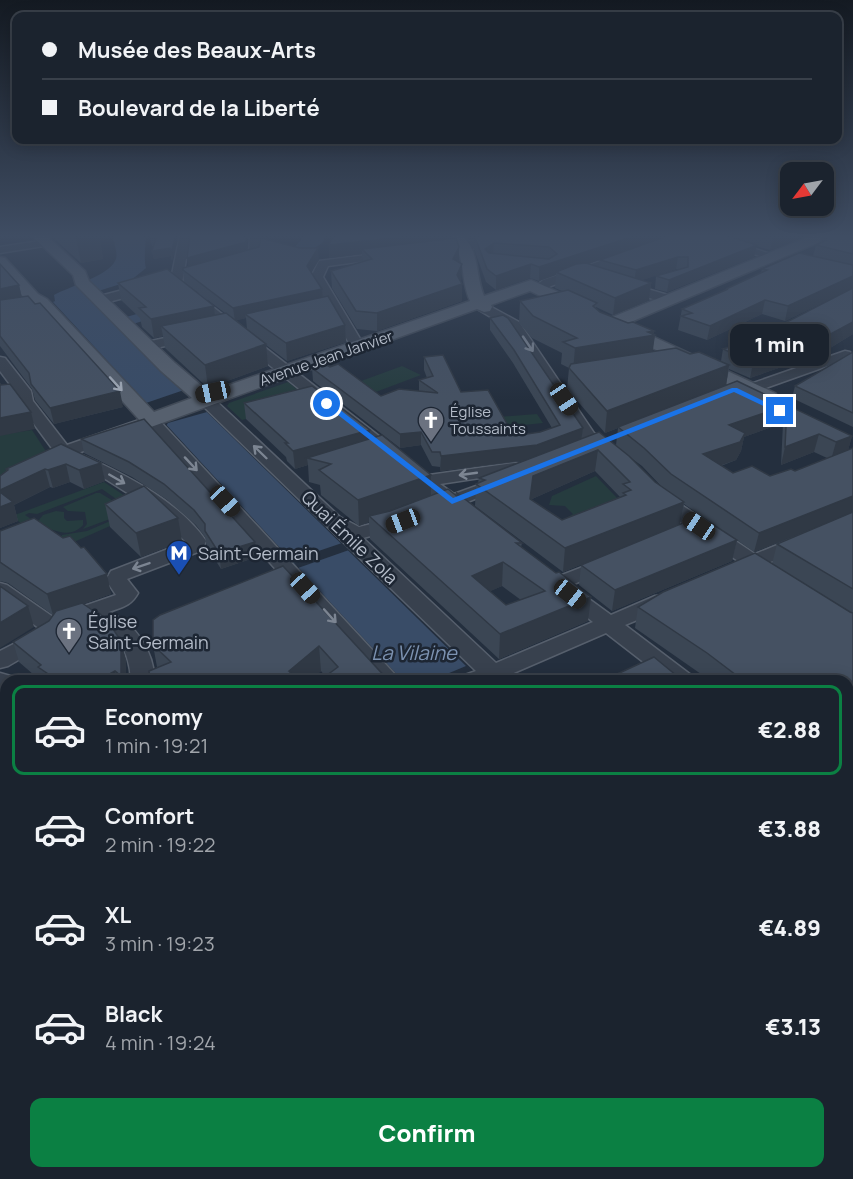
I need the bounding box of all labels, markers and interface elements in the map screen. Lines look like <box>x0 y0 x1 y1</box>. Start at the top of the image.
text: Musée des Beaux-Arts <box>78 35 316 65</box>
text: Boulevard de la Liberté <box>78 93 320 123</box>
north arrow <box>780 162 834 216</box>
map controls <box>780 162 834 216</box>
callout: 1 min <box>730 324 830 366</box>
street label: Avenue Jean Janvier <box>257 325 396 391</box>
text: 1 min <box>754 331 805 358</box>
one-way arrow <box>522 336 534 352</box>
one-way arrow <box>109 376 123 391</box>
car <box>194 379 232 405</box>
car <box>546 379 582 419</box>
route start <box>313 390 340 417</box>
route end <box>766 397 793 424</box>
place label: Église Toussaints <box>450 401 526 439</box>
church icon: Église Toussaints <box>416 405 446 443</box>
one-way arrow <box>253 445 268 459</box>
one-way arrow <box>183 456 197 471</box>
one-way arrow <box>459 469 479 480</box>
one-way arrow <box>108 473 125 485</box>
car <box>206 482 244 520</box>
street label: Quai Émile Zola <box>297 485 403 589</box>
car <box>383 506 423 536</box>
car <box>679 508 719 544</box>
metro station icon: Saint-Germain <box>164 538 194 576</box>
place label: Saint-Germain <box>198 541 319 565</box>
one-way arrow <box>132 562 151 573</box>
car <box>286 569 324 607</box>
car <box>550 576 590 612</box>
one-way arrow <box>323 608 337 623</box>
place label: Église Saint-Germain <box>88 609 209 654</box>
church icon: Église Saint-Germain <box>54 616 84 654</box>
water label: La Vilaine <box>371 639 458 666</box>
text: Economy <box>105 702 203 732</box>
icon: car <box>33 703 87 757</box>
text: €2.88 <box>758 715 821 745</box>
text: 1 min · 19:21 <box>105 732 208 759</box>
text: Comfort <box>105 801 194 831</box>
icon: car <box>33 802 87 856</box>
text: €3.88 <box>758 814 821 844</box>
text: 2 min · 19:22 <box>105 831 215 858</box>
text: XL <box>105 900 131 930</box>
icon: car <box>33 901 87 955</box>
text: €4.89 <box>759 913 821 943</box>
text: 3 min · 19:23 <box>105 930 215 957</box>
text: Black <box>105 999 162 1029</box>
icon: car <box>33 1000 87 1054</box>
text: €3.13 <box>765 1012 821 1042</box>
text: 4 min · 19:24 <box>105 1029 216 1056</box>
button: Confirm <box>30 1098 824 1167</box>

